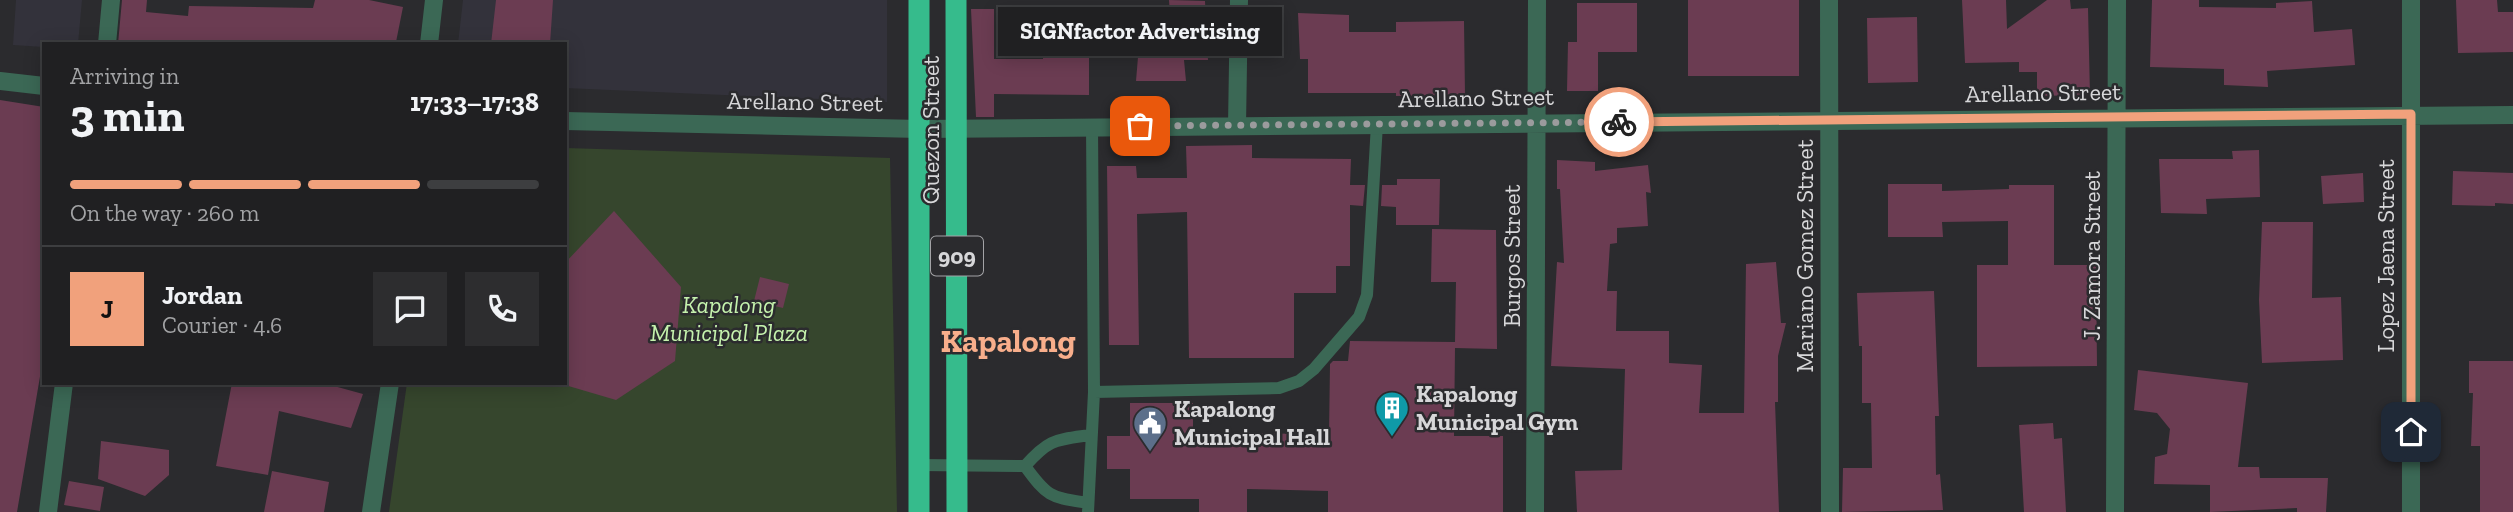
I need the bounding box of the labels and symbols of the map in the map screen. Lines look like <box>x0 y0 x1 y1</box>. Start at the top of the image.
callout: SIGNfactor Advertising <box>998 7 1282 56</box>
street label: Quezon Street <box>916 56 945 204</box>
street label: Arellano Street <box>1965 77 2121 108</box>
street label: Arellano Street <box>1398 82 1554 113</box>
street label: Arellano Street <box>727 86 883 117</box>
courier <box>1584 87 1654 157</box>
pin <box>1110 96 1170 156</box>
street label: Mariano Gomez Street <box>1790 139 1819 373</box>
street label: Lopez Jaena Street <box>2371 159 2400 353</box>
street label: J. Zamora Street <box>2077 171 2106 341</box>
street label: Burgos Street <box>1497 185 1526 327</box>
road number: 909 <box>931 236 983 276</box>
park label: Kapalong Municipal Plaza <box>650 290 808 347</box>
district label: Kapalong <box>940 322 1076 360</box>
place label: Kapalong Municipal Gym <box>1416 379 1578 436</box>
building icon: Kapalong Municipal Gym <box>1373 389 1411 438</box>
place label: Kapalong Municipal Hall <box>1174 394 1330 451</box>
pin <box>2381 402 2441 462</box>
public building icon: Kapalong Municipal Hall <box>1131 404 1169 453</box>

